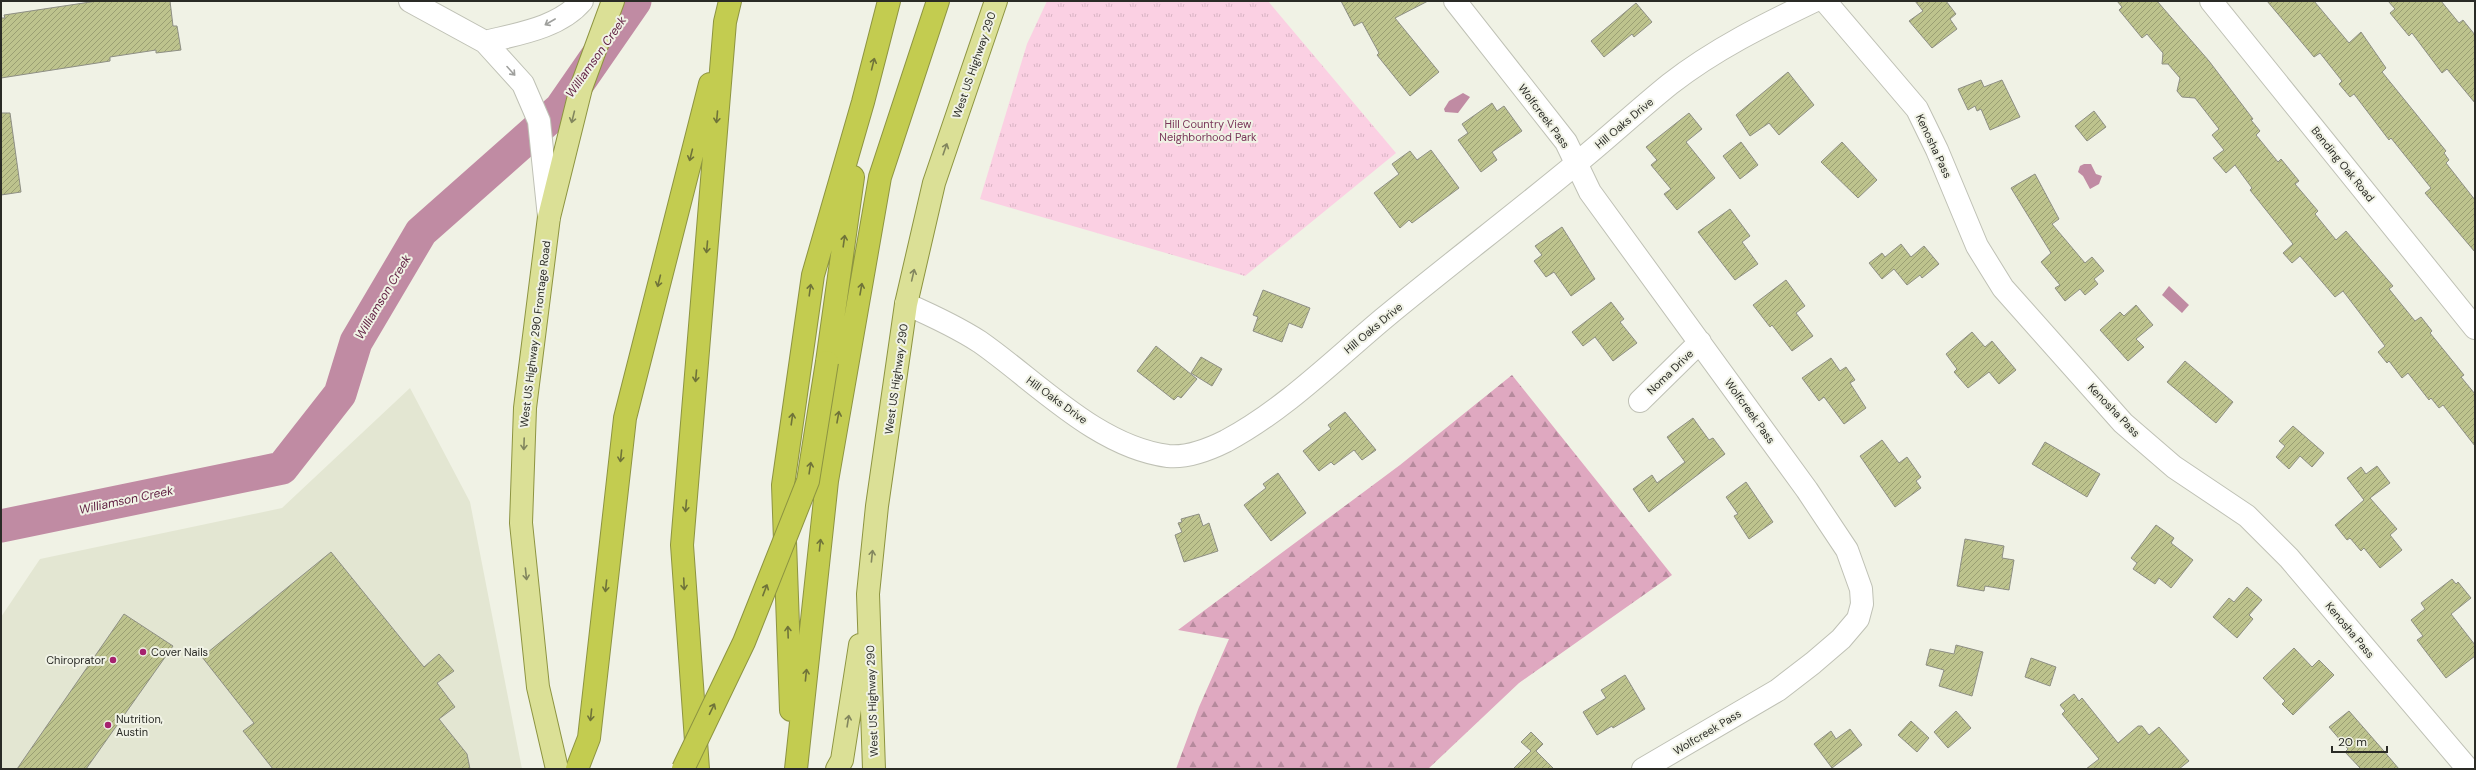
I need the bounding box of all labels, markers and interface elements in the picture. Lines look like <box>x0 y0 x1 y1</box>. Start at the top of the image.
street label: West US Highway 290 <box>949 10 999 120</box>
water label: Williamson Creek <box>562 12 631 101</box>
one-way arrow <box>544 19 556 27</box>
one-way arrow <box>870 58 877 71</box>
one-way arrow <box>507 66 516 76</box>
street label: Wolfcreek Pass <box>1515 81 1573 151</box>
street label: Hill Oaks Drive <box>1592 94 1656 152</box>
one-way arrow <box>569 110 577 123</box>
one-way arrow <box>714 110 721 123</box>
street label: Kenosha Pass <box>1913 112 1955 180</box>
park label: Hill Country View Neighborhood Park <box>1159 117 1257 144</box>
street label: Bending Oak Road <box>2308 124 2378 204</box>
one-way arrow <box>942 143 950 155</box>
one-way arrow <box>687 148 695 161</box>
one-way arrow <box>840 235 848 248</box>
street label: West US Highway 290 Frontage Road <box>517 240 553 428</box>
one-way arrow <box>703 240 710 253</box>
water label: Williamson Creek <box>351 251 415 342</box>
one-way arrow <box>910 268 917 281</box>
one-way arrow <box>655 274 663 287</box>
one-way arrow <box>857 283 865 296</box>
one-way arrow <box>806 284 814 297</box>
street label: Hill Oaks Drive <box>1341 299 1405 357</box>
street label: West US Highway 290 <box>881 323 911 435</box>
street label: Noma Drive <box>1644 347 1696 397</box>
one-way arrow <box>693 369 700 382</box>
street label: Hill Oaks Drive <box>1024 373 1090 427</box>
street label: Wolfcreek Pass <box>1722 376 1778 446</box>
street label: Kenosha Pass <box>2085 380 2143 440</box>
one-way arrow <box>834 411 842 424</box>
one-way arrow <box>788 413 796 426</box>
one-way arrow <box>520 437 527 450</box>
one-way arrow <box>617 450 624 463</box>
one-way arrow <box>806 462 814 475</box>
water label: Williamson Creek <box>77 482 175 518</box>
one-way arrow <box>682 499 689 512</box>
one-way arrow <box>816 539 823 552</box>
one-way arrow <box>868 550 876 563</box>
one-way arrow <box>523 567 530 580</box>
one-way arrow <box>681 577 688 590</box>
one-way arrow <box>602 579 610 592</box>
one-way arrow <box>761 584 769 596</box>
street label: Kenosha Pass <box>2322 599 2378 661</box>
one-way arrow <box>785 626 792 639</box>
place label: Cover Nails <box>151 645 208 659</box>
street label: West US Highway 290 <box>863 645 881 757</box>
marker: Cover Nails <box>138 647 148 657</box>
place label: Chiroprator <box>46 653 105 667</box>
marker: Chiroprator <box>108 655 118 665</box>
one-way arrow <box>802 668 810 681</box>
one-way arrow <box>709 703 716 715</box>
street label: Wolfcreek Pass <box>1670 706 1744 758</box>
one-way arrow <box>588 708 595 721</box>
place label: Nutrition, Austin <box>116 712 163 739</box>
one-way arrow <box>844 715 852 728</box>
marker: Nutrition, Austin <box>103 720 113 730</box>
scale bar <box>2332 728 2387 754</box>
text: 20 m <box>2338 734 2367 750</box>

